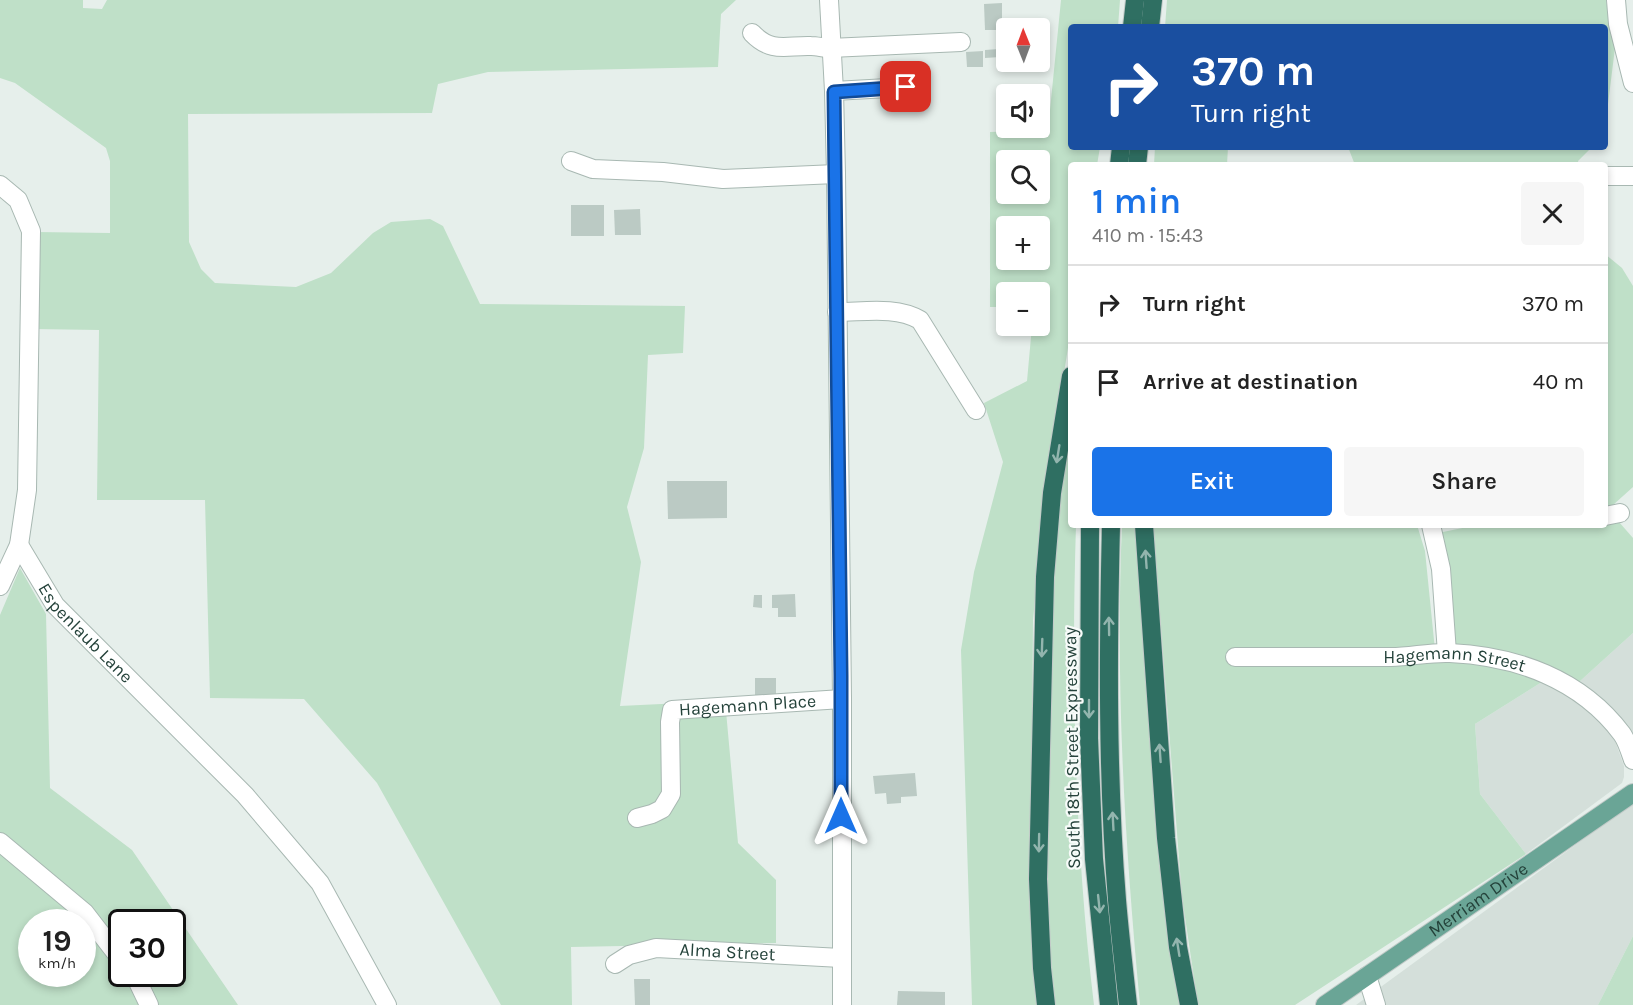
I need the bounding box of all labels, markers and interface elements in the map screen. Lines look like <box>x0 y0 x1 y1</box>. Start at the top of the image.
north arrow <box>996 18 1050 72</box>
map controls <box>996 18 1050 336</box>
text: 370 m <box>1191 46 1315 96</box>
icon: right <box>1092 48 1170 126</box>
pin <box>880 61 931 112</box>
icon: arrive <box>889 70 922 103</box>
button: sound <box>996 84 1050 138</box>
text: Turn right <box>1191 97 1311 129</box>
button: search <box>996 150 1050 204</box>
text: 1 min <box>1092 180 1181 222</box>
button: close <box>1521 182 1584 245</box>
button: + <box>996 216 1050 270</box>
text: 410 m · 15:43 <box>1092 224 1204 247</box>
button: − <box>996 282 1050 336</box>
icon: right <box>1092 288 1125 321</box>
text: Turn right <box>1143 291 1246 317</box>
text: 370 m <box>1522 291 1584 317</box>
icon: arrive <box>1092 366 1125 399</box>
text: Arrive at destination <box>1143 369 1358 395</box>
text: 40 m <box>1533 369 1584 395</box>
one-way arrow <box>1052 444 1063 464</box>
button: Exit <box>1092 447 1332 516</box>
button: Share <box>1344 447 1584 516</box>
one-way arrow <box>1140 549 1151 569</box>
street label: Espenlaub Lane <box>33 579 138 688</box>
one-way arrow <box>1103 617 1115 637</box>
street label: South 18th Street Expressway <box>1059 626 1085 869</box>
one-way arrow <box>1037 638 1048 658</box>
street label: Hagemann Street <box>1383 642 1529 677</box>
street label: Hagemann Place <box>678 690 817 721</box>
one-way arrow <box>1083 699 1095 719</box>
one-way arrow <box>1155 744 1166 764</box>
position arrow <box>809 784 873 848</box>
one-way arrow <box>1108 812 1119 832</box>
one-way arrow <box>1033 833 1045 853</box>
street label: Merriam Drive <box>1424 858 1532 941</box>
one-way arrow <box>1094 894 1105 914</box>
speed limit sign: 30 <box>108 909 186 987</box>
text: 19 <box>42 923 71 959</box>
street label: Alma Street <box>679 938 776 965</box>
one-way arrow <box>1173 938 1184 958</box>
text: km/h <box>38 954 76 972</box>

